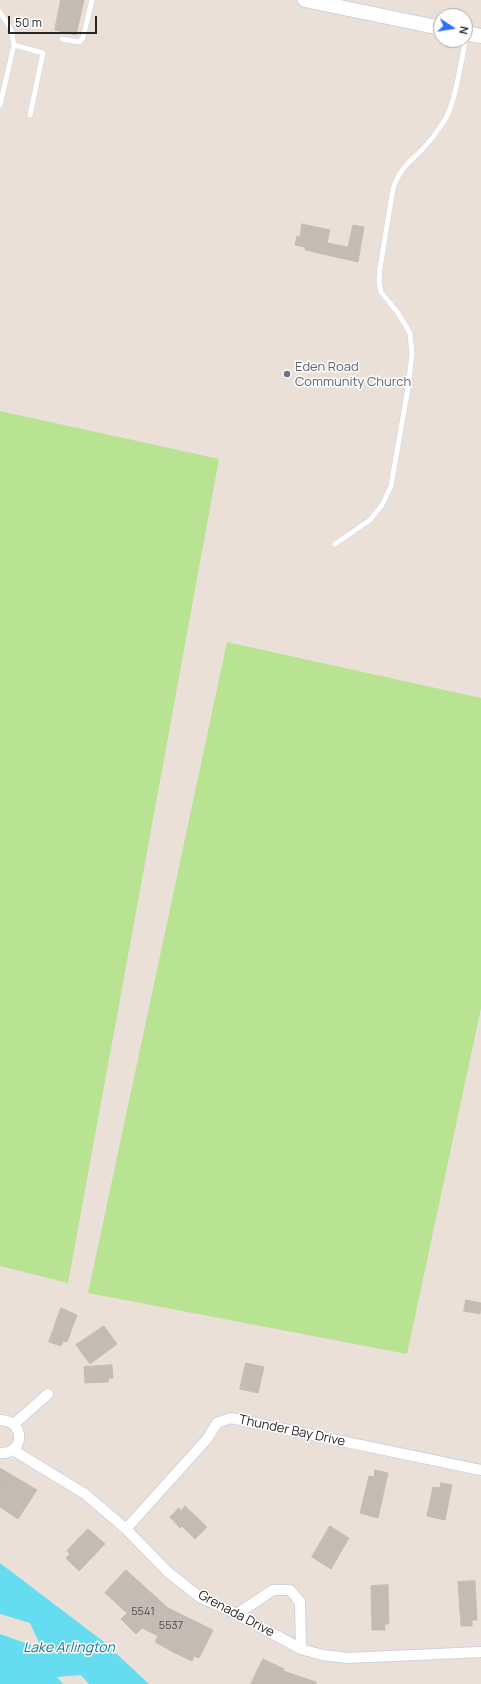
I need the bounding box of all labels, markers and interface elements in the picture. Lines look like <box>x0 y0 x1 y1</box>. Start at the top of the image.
scale bar <box>10 8 99 34</box>
north arrow <box>433 8 473 48</box>
text: 50 m <box>15 14 42 31</box>
text: N <box>456 25 472 36</box>
place label: Eden Road Community Church <box>295 359 411 390</box>
marker: Eden Road Community Church <box>282 369 292 379</box>
street label: Thunder Bay Drive <box>238 1412 346 1450</box>
street label: Grenada Drive <box>195 1587 277 1641</box>
house number: 5541 <box>131 1605 155 1619</box>
house number: 5537 <box>159 1619 183 1633</box>
water label: Lake Arlington <box>23 1640 115 1656</box>

